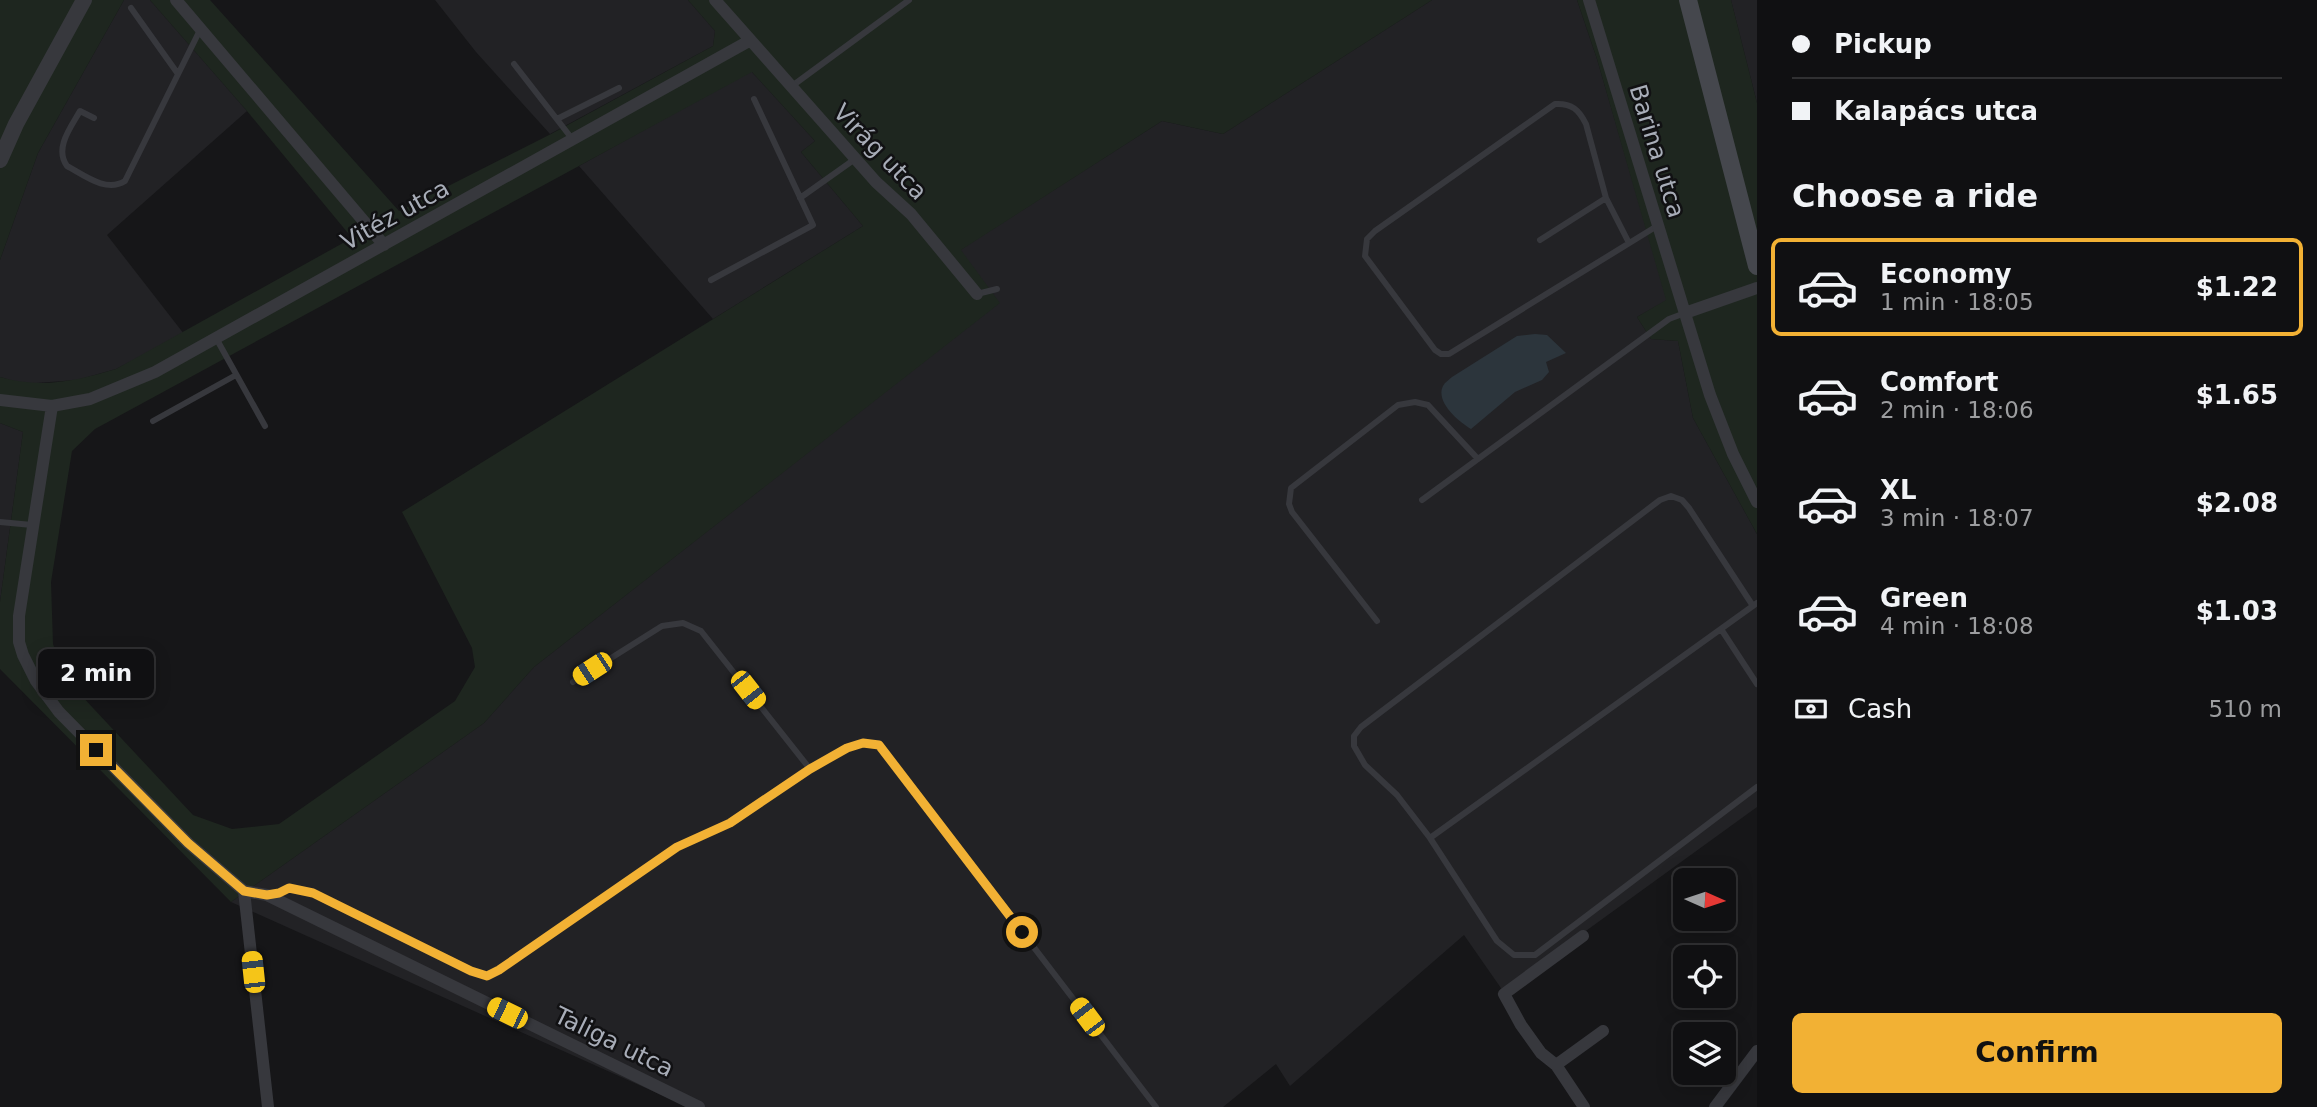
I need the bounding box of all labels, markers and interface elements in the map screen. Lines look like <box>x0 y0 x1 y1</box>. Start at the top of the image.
text: Pickup <box>1834 29 1932 59</box>
street label: Barina utca <box>1623 81 1691 221</box>
text: Kalapács utca <box>1834 96 2038 126</box>
street label: Virág utca <box>827 98 933 206</box>
street label: Vitéz utca <box>336 174 454 256</box>
text: Choose a ride <box>1792 177 2038 215</box>
icon: car <box>1796 256 1859 319</box>
text: Economy <box>1880 259 2011 289</box>
text: $1.22 <box>2196 272 2278 302</box>
text: 1 min · 18:05 <box>1880 289 2034 315</box>
icon: car <box>1796 364 1859 427</box>
text: Comfort <box>1880 367 1998 397</box>
text: $1.65 <box>2196 380 2278 410</box>
text: 2 min · 18:06 <box>1880 397 2034 423</box>
icon: car <box>1796 472 1859 535</box>
text: XL <box>1880 475 1917 505</box>
text: $2.08 <box>2196 488 2278 518</box>
text: 3 min · 18:07 <box>1880 505 2034 531</box>
icon: car <box>1796 580 1859 643</box>
text: Green <box>1880 583 1968 613</box>
text: $1.03 <box>2196 596 2278 626</box>
text: 4 min · 18:08 <box>1880 613 2034 639</box>
callout: 2 min <box>38 648 154 698</box>
car <box>569 649 616 689</box>
text: 2 min <box>60 660 132 686</box>
car <box>727 667 770 713</box>
icon: cash <box>1792 690 1830 728</box>
text: Cash <box>1848 694 1912 724</box>
text: 510 m <box>2208 696 2282 722</box>
route end <box>80 734 112 766</box>
north arrow <box>1673 868 1736 931</box>
map controls <box>1673 868 1736 1085</box>
route start <box>1006 916 1038 948</box>
button: locate <box>1673 945 1736 1008</box>
car <box>241 950 266 994</box>
car <box>484 994 531 1032</box>
car <box>1066 994 1109 1040</box>
street label: Taliga utca <box>549 1001 678 1083</box>
button: Confirm <box>1792 1013 2282 1093</box>
button: layers <box>1673 1022 1736 1085</box>

